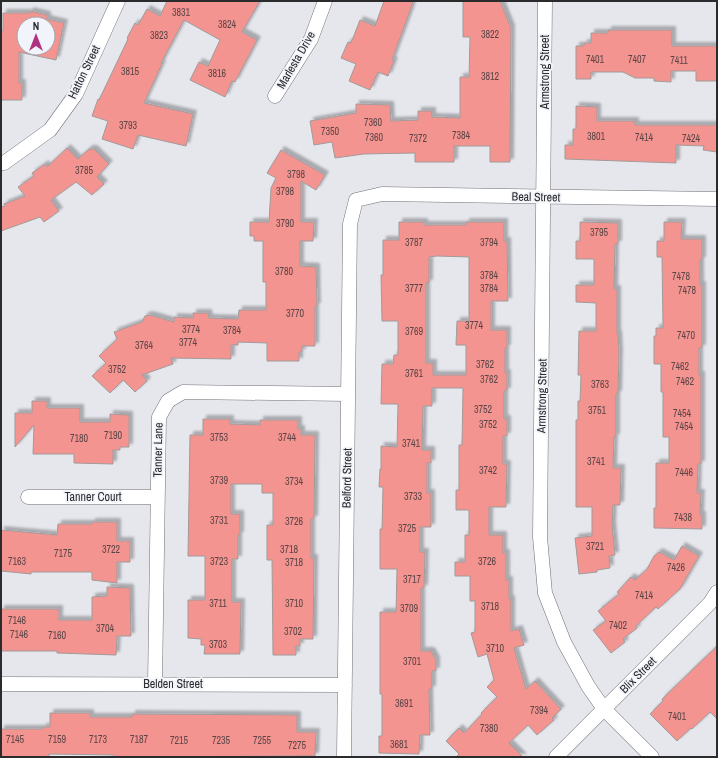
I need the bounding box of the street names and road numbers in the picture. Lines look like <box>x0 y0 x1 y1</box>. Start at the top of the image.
street label: Marlesta Drive <box>273 28 319 92</box>
street label: Armstrong Street <box>537 35 553 110</box>
street label: Hatton Street <box>64 42 104 102</box>
street label: Beal Street <box>512 189 561 205</box>
street label: Armstrong Street <box>533 358 551 434</box>
street label: Tanner Lane <box>150 422 166 478</box>
street label: Belford Street <box>338 448 356 508</box>
street label: Tanner Court <box>64 489 122 505</box>
street label: Blix Street <box>616 653 660 697</box>
street label: Belden Street <box>143 676 203 692</box>

